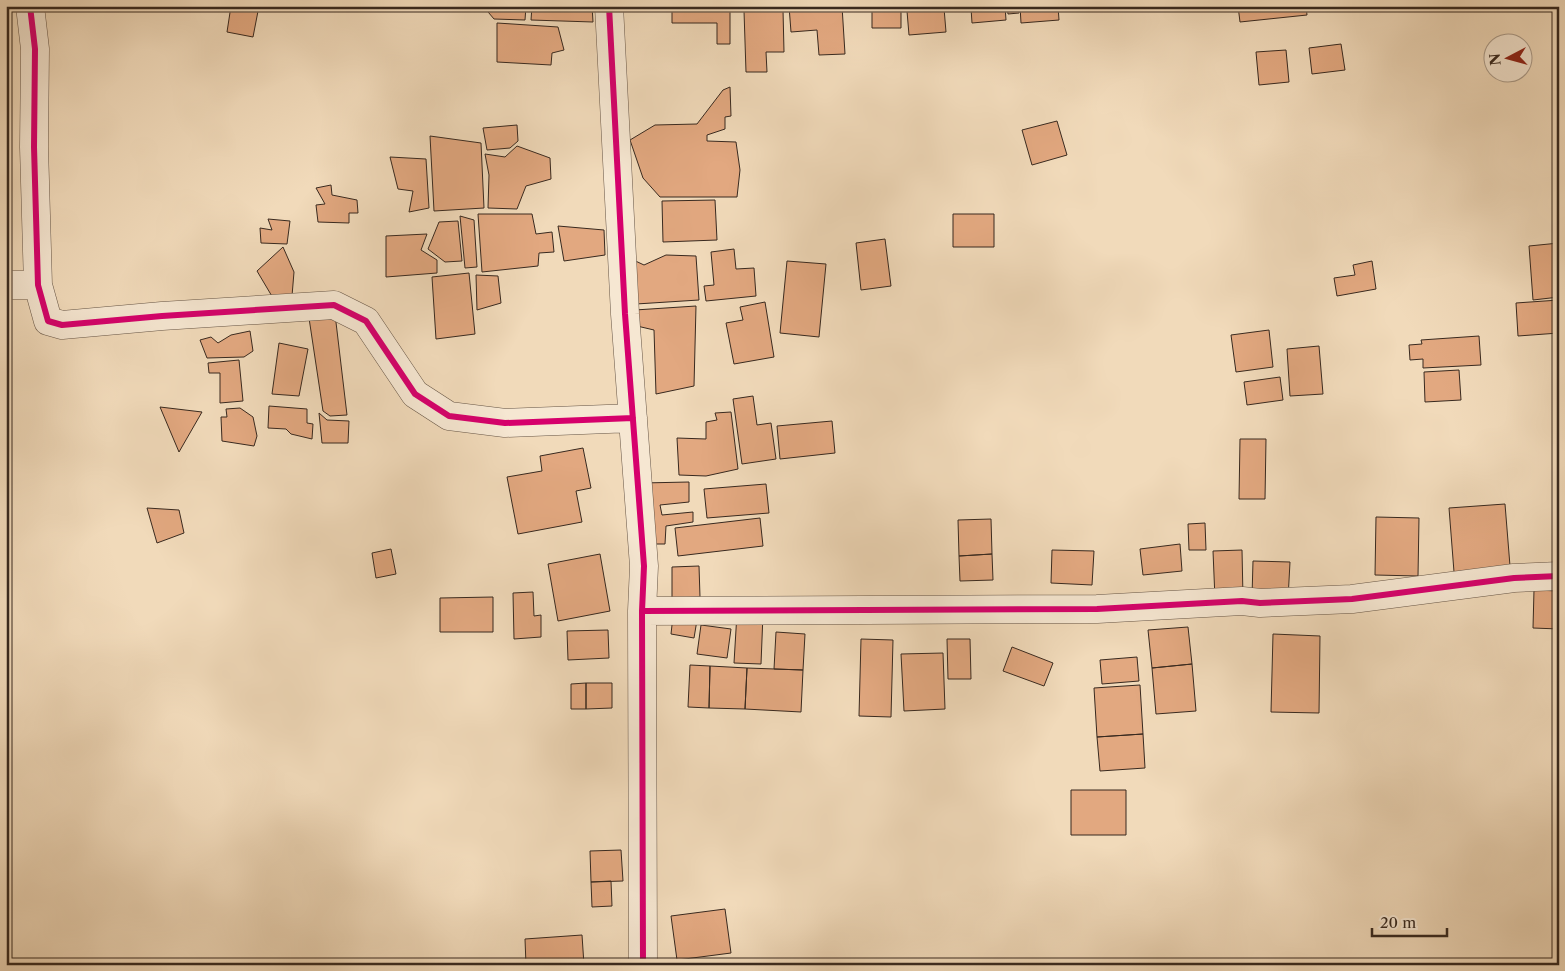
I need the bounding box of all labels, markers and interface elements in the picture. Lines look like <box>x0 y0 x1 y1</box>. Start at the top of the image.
north arrow <box>1482 32 1532 82</box>
text: N <box>1485 52 1505 66</box>
scale bar <box>1372 906 1448 938</box>
text: 20 m <box>1380 913 1416 932</box>

